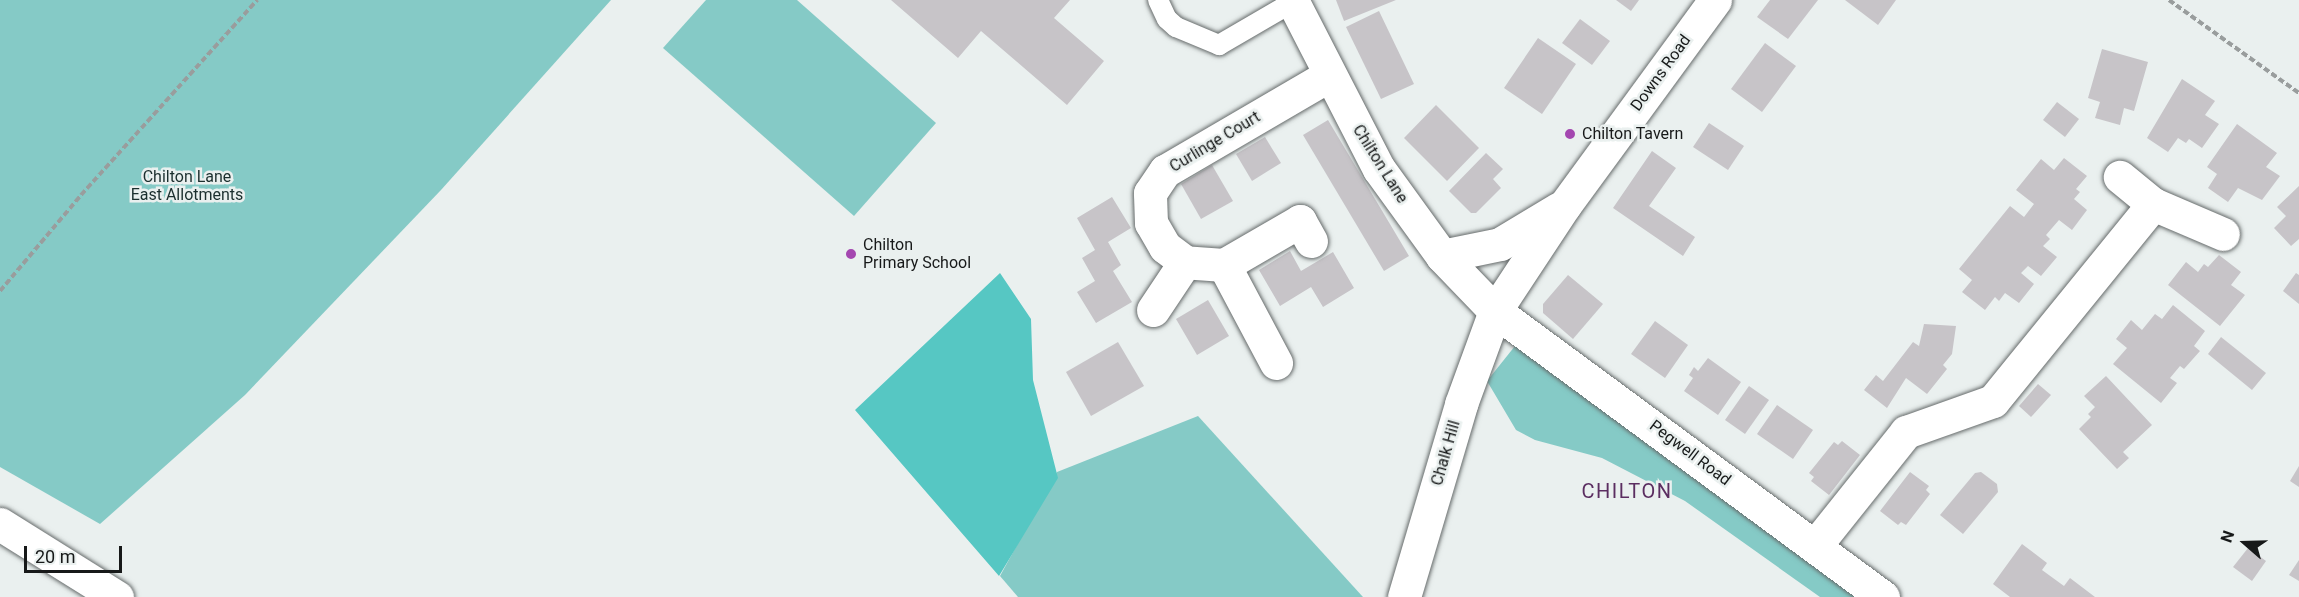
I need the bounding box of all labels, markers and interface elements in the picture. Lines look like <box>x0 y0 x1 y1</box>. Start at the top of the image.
street label: Downs Road <box>1627 31 1695 115</box>
street label: Curlinge Court <box>1166 107 1264 177</box>
street label: Chilton Lane <box>1348 121 1412 207</box>
place label: Chilton Tavern <box>1582 124 1684 144</box>
marker: Chilton Tavern <box>1563 127 1577 141</box>
park label: Chilton Lane East Allotments <box>131 167 243 205</box>
place label: Chilton Primary School <box>863 235 971 273</box>
marker: Chilton Primary School <box>844 247 858 261</box>
street label: Pegwell Road <box>1646 416 1734 490</box>
street label: Chalk Hill <box>1428 418 1464 488</box>
district label: CHILTON <box>1582 479 1672 503</box>
north arrow <box>2215 513 2275 573</box>
text: N <box>2217 528 2238 545</box>
scale bar <box>27 534 124 572</box>
text: 20 m <box>35 546 75 567</box>

